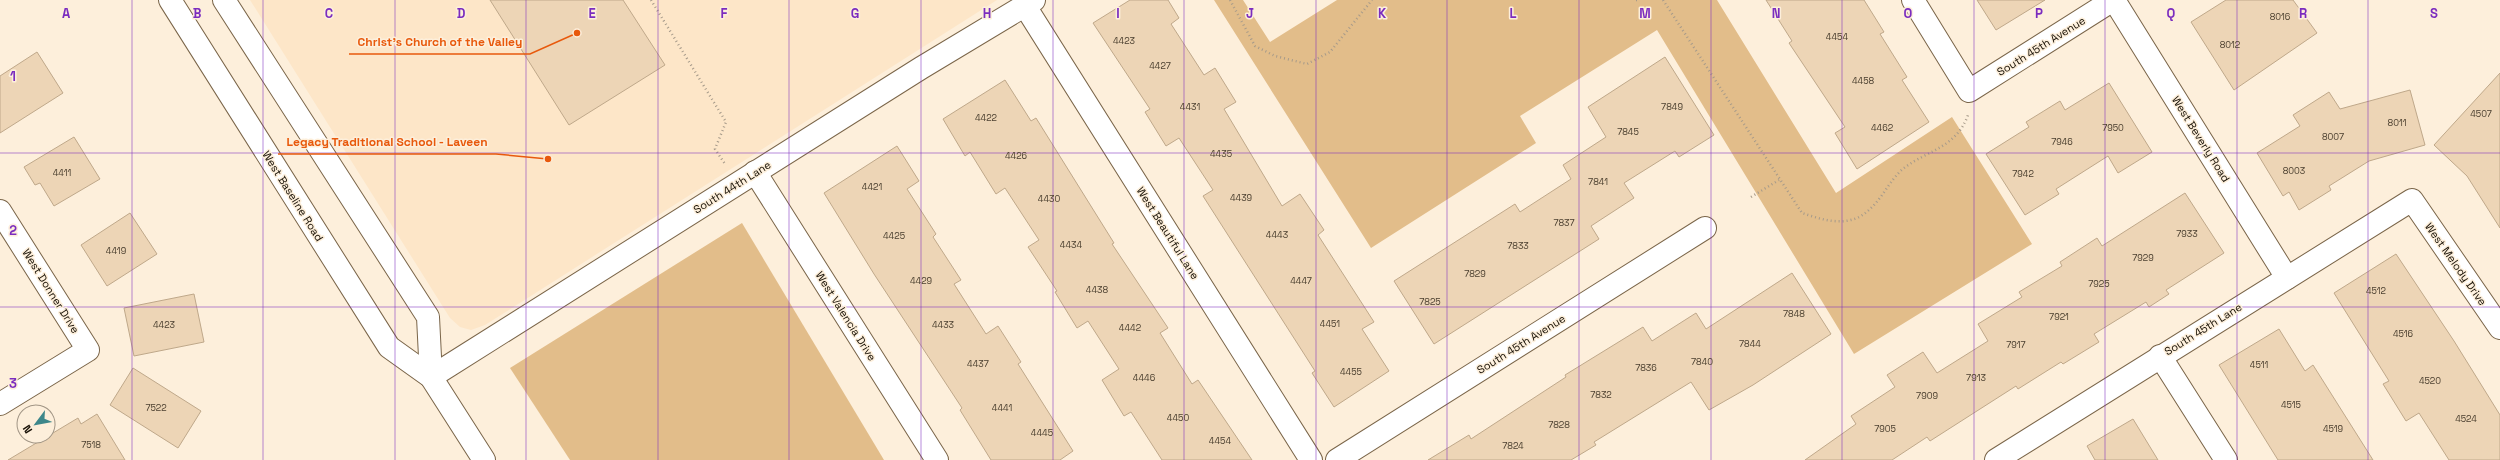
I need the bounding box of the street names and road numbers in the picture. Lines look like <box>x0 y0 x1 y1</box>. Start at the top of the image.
street label: South 45th Avenue <box>1994 13 2088 79</box>
street label: West Beverly Road <box>2169 93 2233 185</box>
street label: West Baseline Road <box>260 148 326 244</box>
street label: South 44th Lane <box>691 158 773 216</box>
street label: West Beautiful Lane <box>1134 184 1202 282</box>
street label: West Melody Drive <box>2422 220 2490 308</box>
street label: West Donner Drive <box>19 246 83 336</box>
street label: West Valencia Drive <box>813 269 879 363</box>
street label: South 45th Lane <box>2162 300 2244 358</box>
street label: South 45th Avenue <box>1474 311 1568 377</box>

